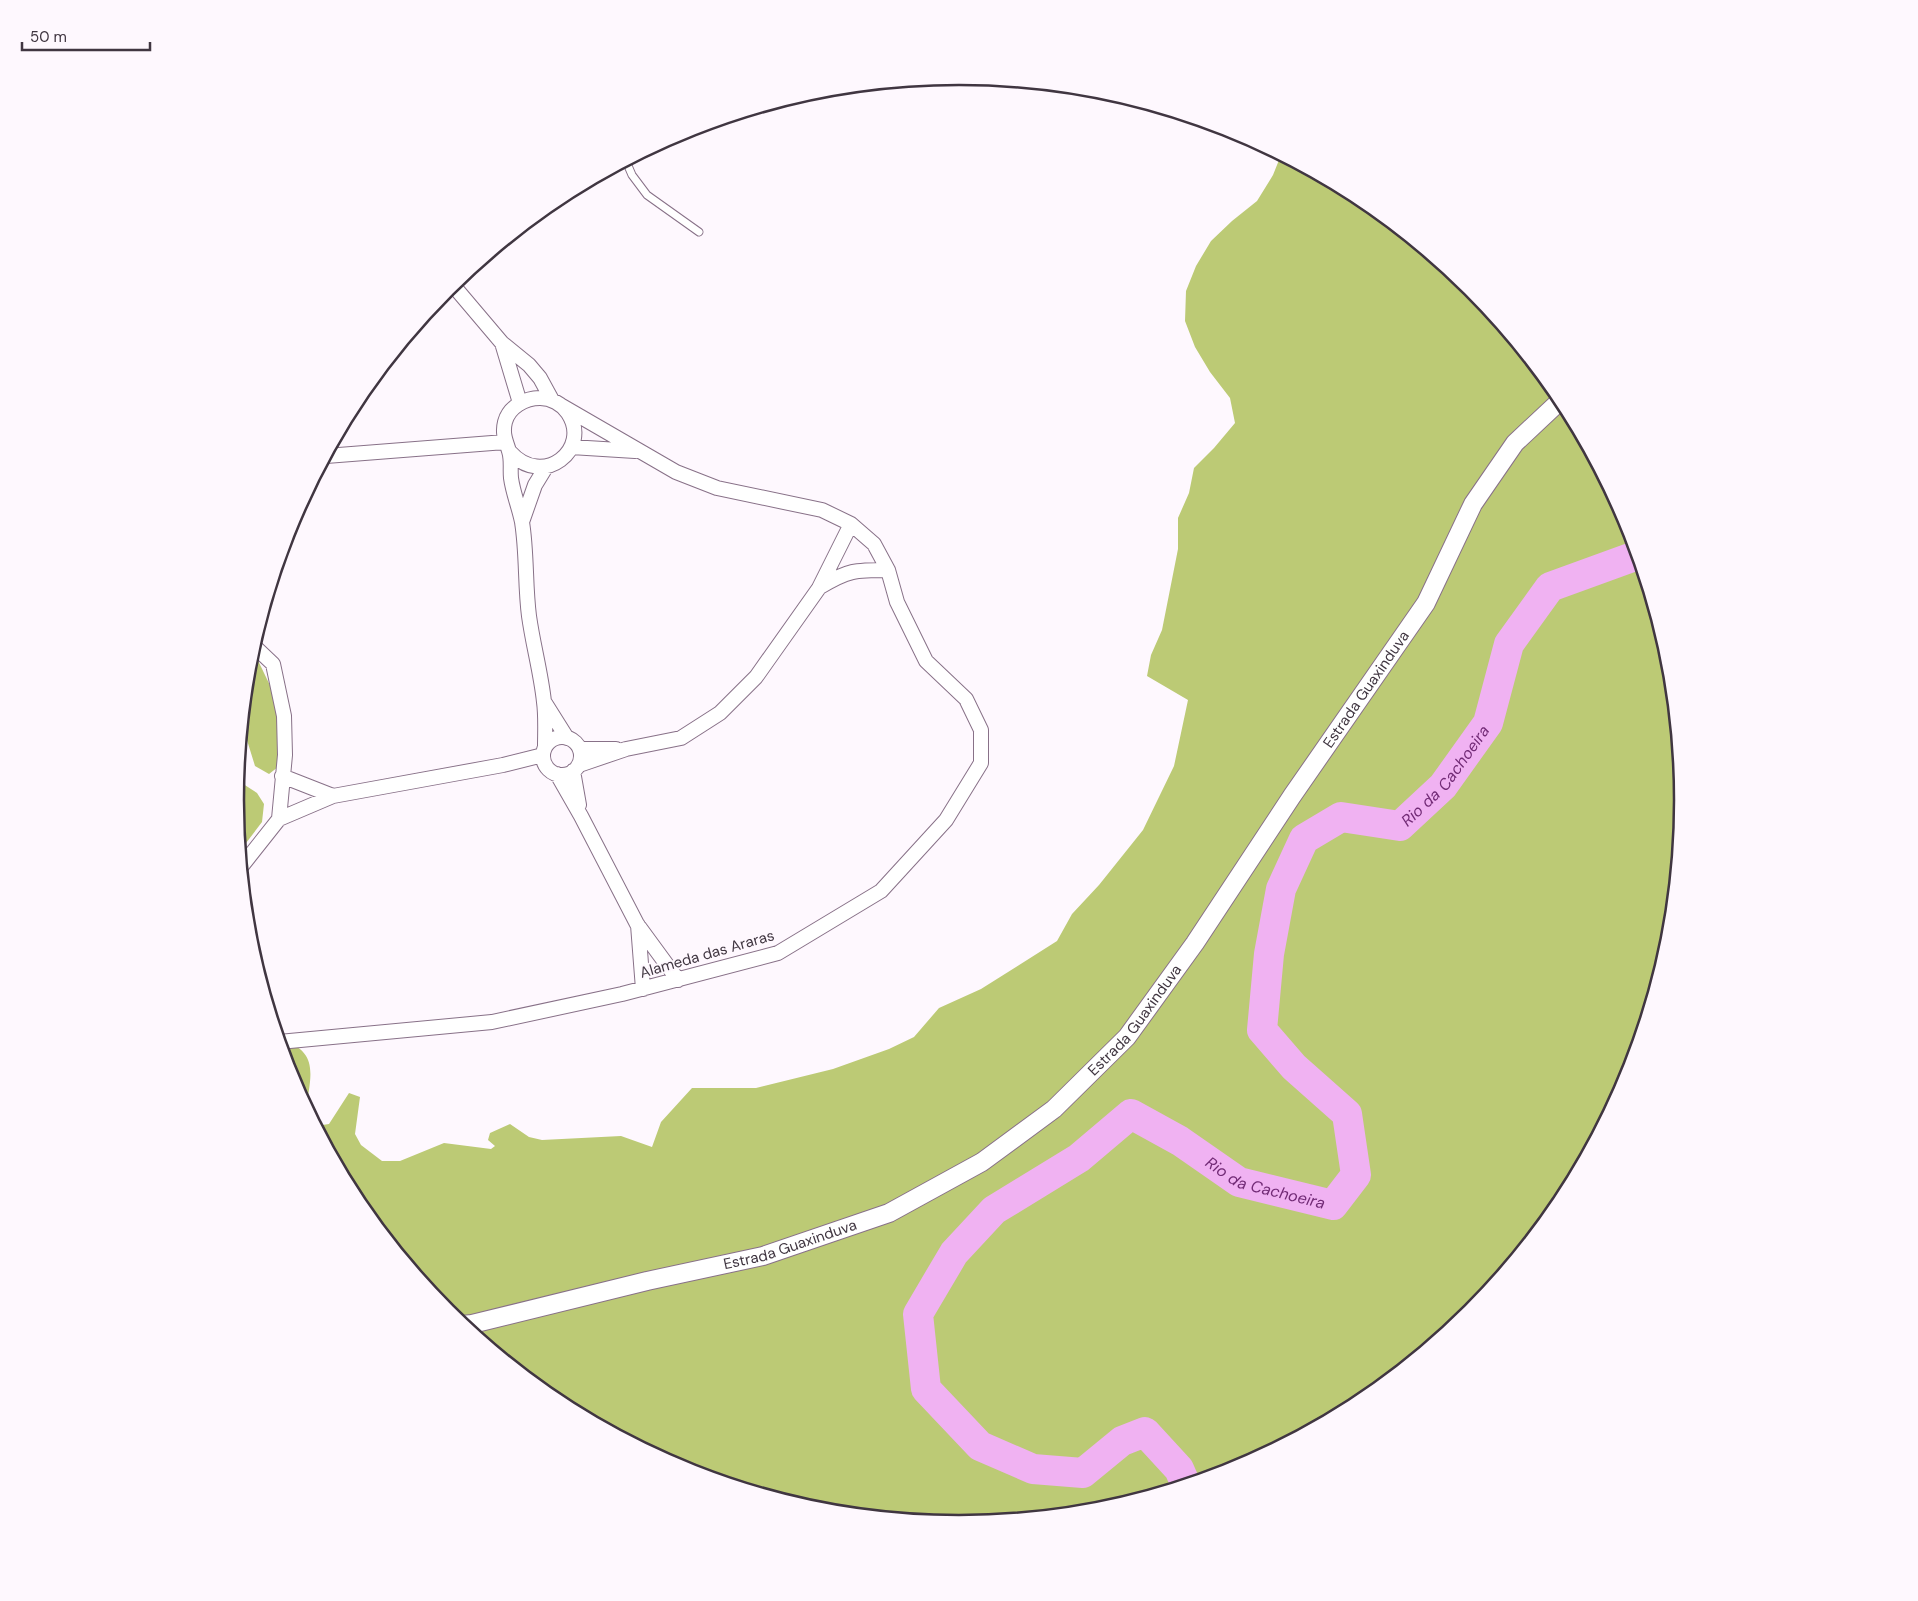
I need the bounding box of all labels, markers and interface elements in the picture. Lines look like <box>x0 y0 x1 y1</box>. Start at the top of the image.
scale bar <box>22 20 150 52</box>
text: 50 m <box>30 27 67 47</box>
street label: Estrada Guaxinduva <box>1318 627 1414 752</box>
water label: Rio da Cachoeira <box>1397 721 1494 831</box>
street label: Alameda das Araras <box>637 925 777 983</box>
street label: Estrada Guaxinduva <box>1083 961 1186 1080</box>
water label: Rio da Cachoeira <box>1201 1152 1328 1214</box>
street label: Estrada Guaxinduva <box>722 1215 859 1274</box>

